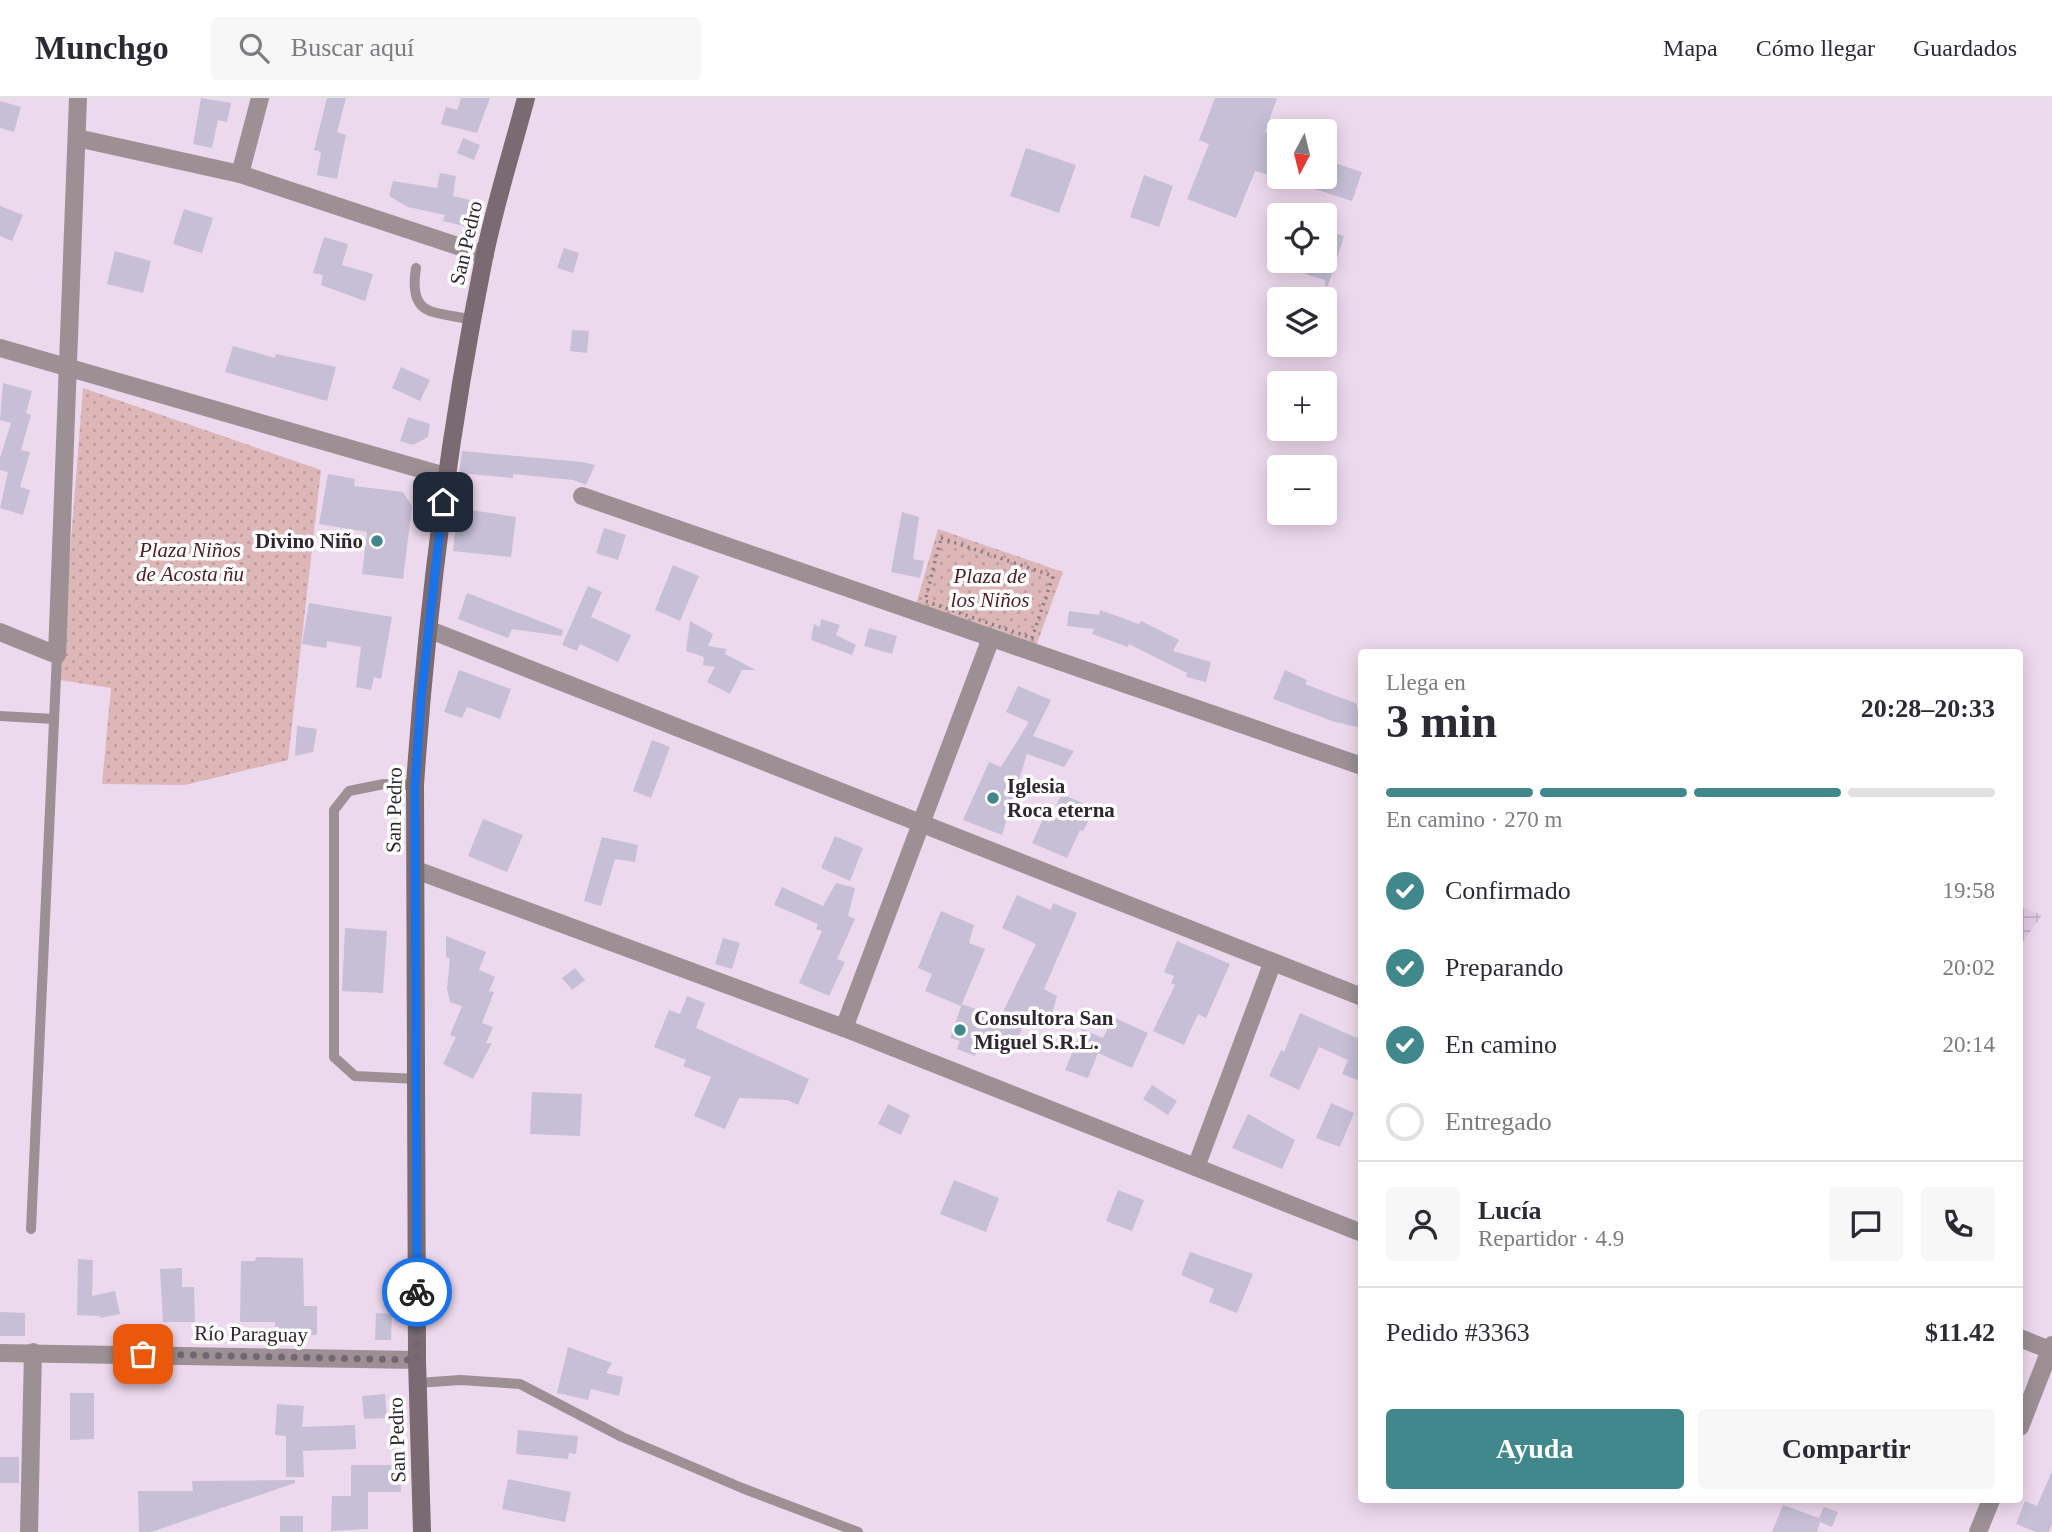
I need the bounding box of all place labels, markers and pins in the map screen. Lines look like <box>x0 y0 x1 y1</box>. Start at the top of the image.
pin <box>413 472 473 532</box>
place label: Divino Niño <box>255 529 363 553</box>
marker: Divino Niño <box>369 533 385 549</box>
place label: Iglesia Roca eterna <box>1007 774 1115 822</box>
marker: Iglesia Roca eterna <box>985 790 1001 806</box>
place label: Consultora San Miguel S.R.L. <box>974 1006 1114 1054</box>
marker: Consultora San Miguel S.R.L. <box>952 1022 968 1038</box>
pin <box>113 1324 173 1384</box>

